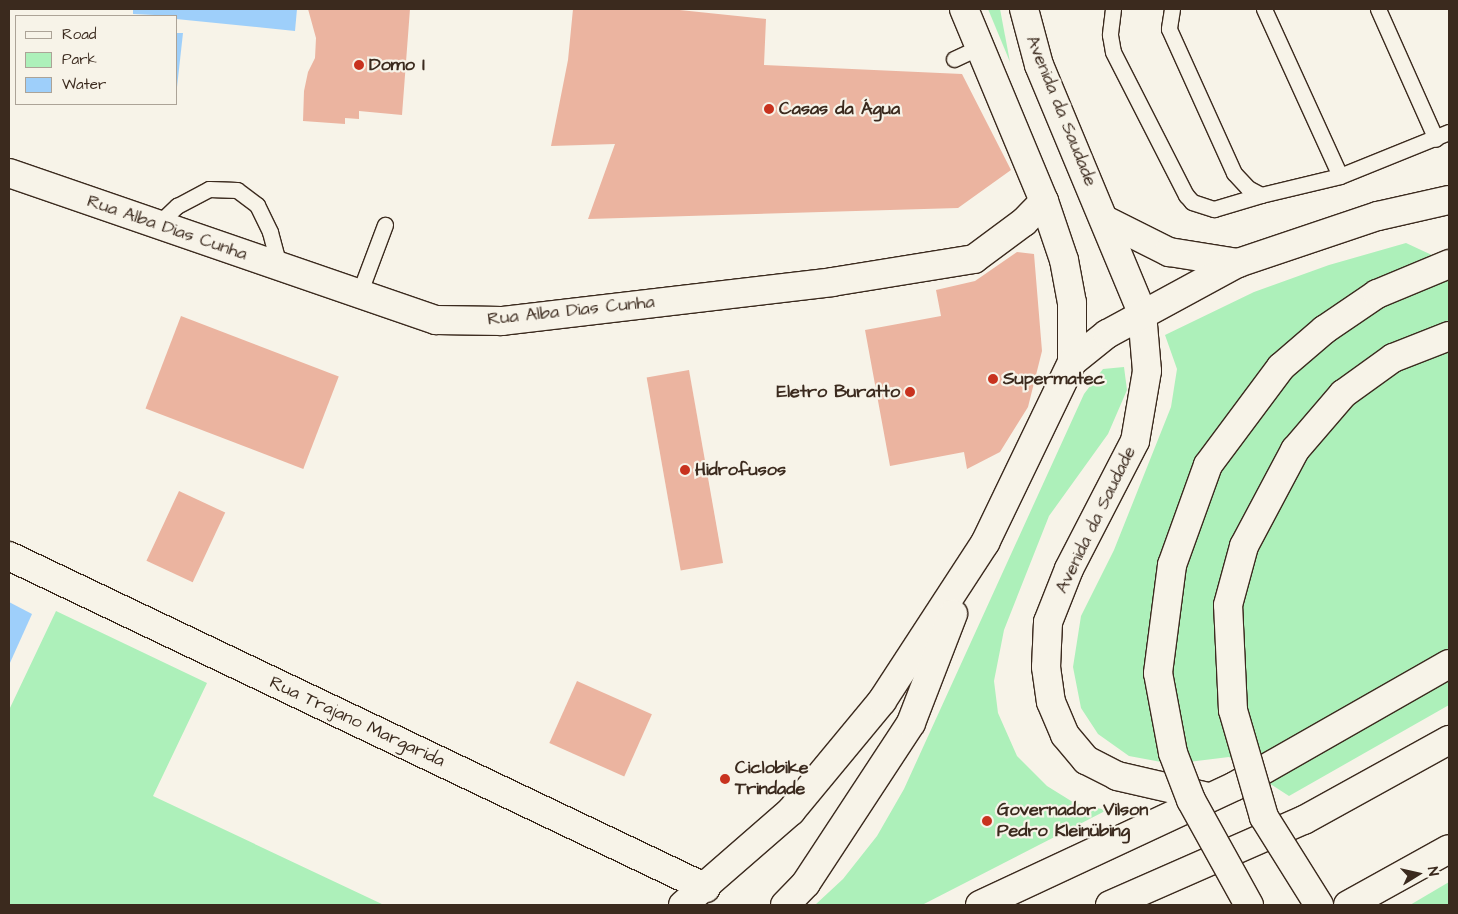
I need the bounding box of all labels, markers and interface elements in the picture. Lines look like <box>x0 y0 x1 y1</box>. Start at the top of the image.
legend <box>15 15 178 105</box>
text: Road <box>62 24 96 45</box>
street label: Avenida da Saudade <box>1021 32 1101 190</box>
text: Park <box>62 49 97 70</box>
place label: Domo I <box>369 54 425 76</box>
marker: Domo I <box>353 59 365 71</box>
text: Water <box>62 74 106 95</box>
place label: Casas da Água <box>779 98 900 120</box>
marker: Casas da Água <box>763 103 775 115</box>
street label: Rua Alba Dias Cunha <box>84 190 250 266</box>
street label: Rua Alba Dias Cunha <box>486 291 656 331</box>
place label: Supermatec <box>1003 368 1105 390</box>
marker: Supermatec <box>987 373 999 385</box>
place label: Eletro Buratto <box>777 381 900 403</box>
marker: Eletro Buratto <box>904 386 916 398</box>
street label: Avenida da Saudade <box>1051 443 1141 597</box>
place label: Hidrofusos <box>695 459 786 481</box>
marker: Hidrofusos <box>679 464 691 476</box>
street label: Rua Trajano Margarida <box>266 672 448 772</box>
place label: Ciclobike Trindade <box>735 758 808 801</box>
marker: Ciclobike Trindade <box>719 773 731 785</box>
place label: Governador Vilson Pedro Kleinübing <box>997 800 1148 842</box>
marker: Governador Vilson Pedro Kleinübing <box>981 815 993 827</box>
north arrow <box>1393 849 1443 899</box>
text: N <box>1422 865 1443 877</box>

